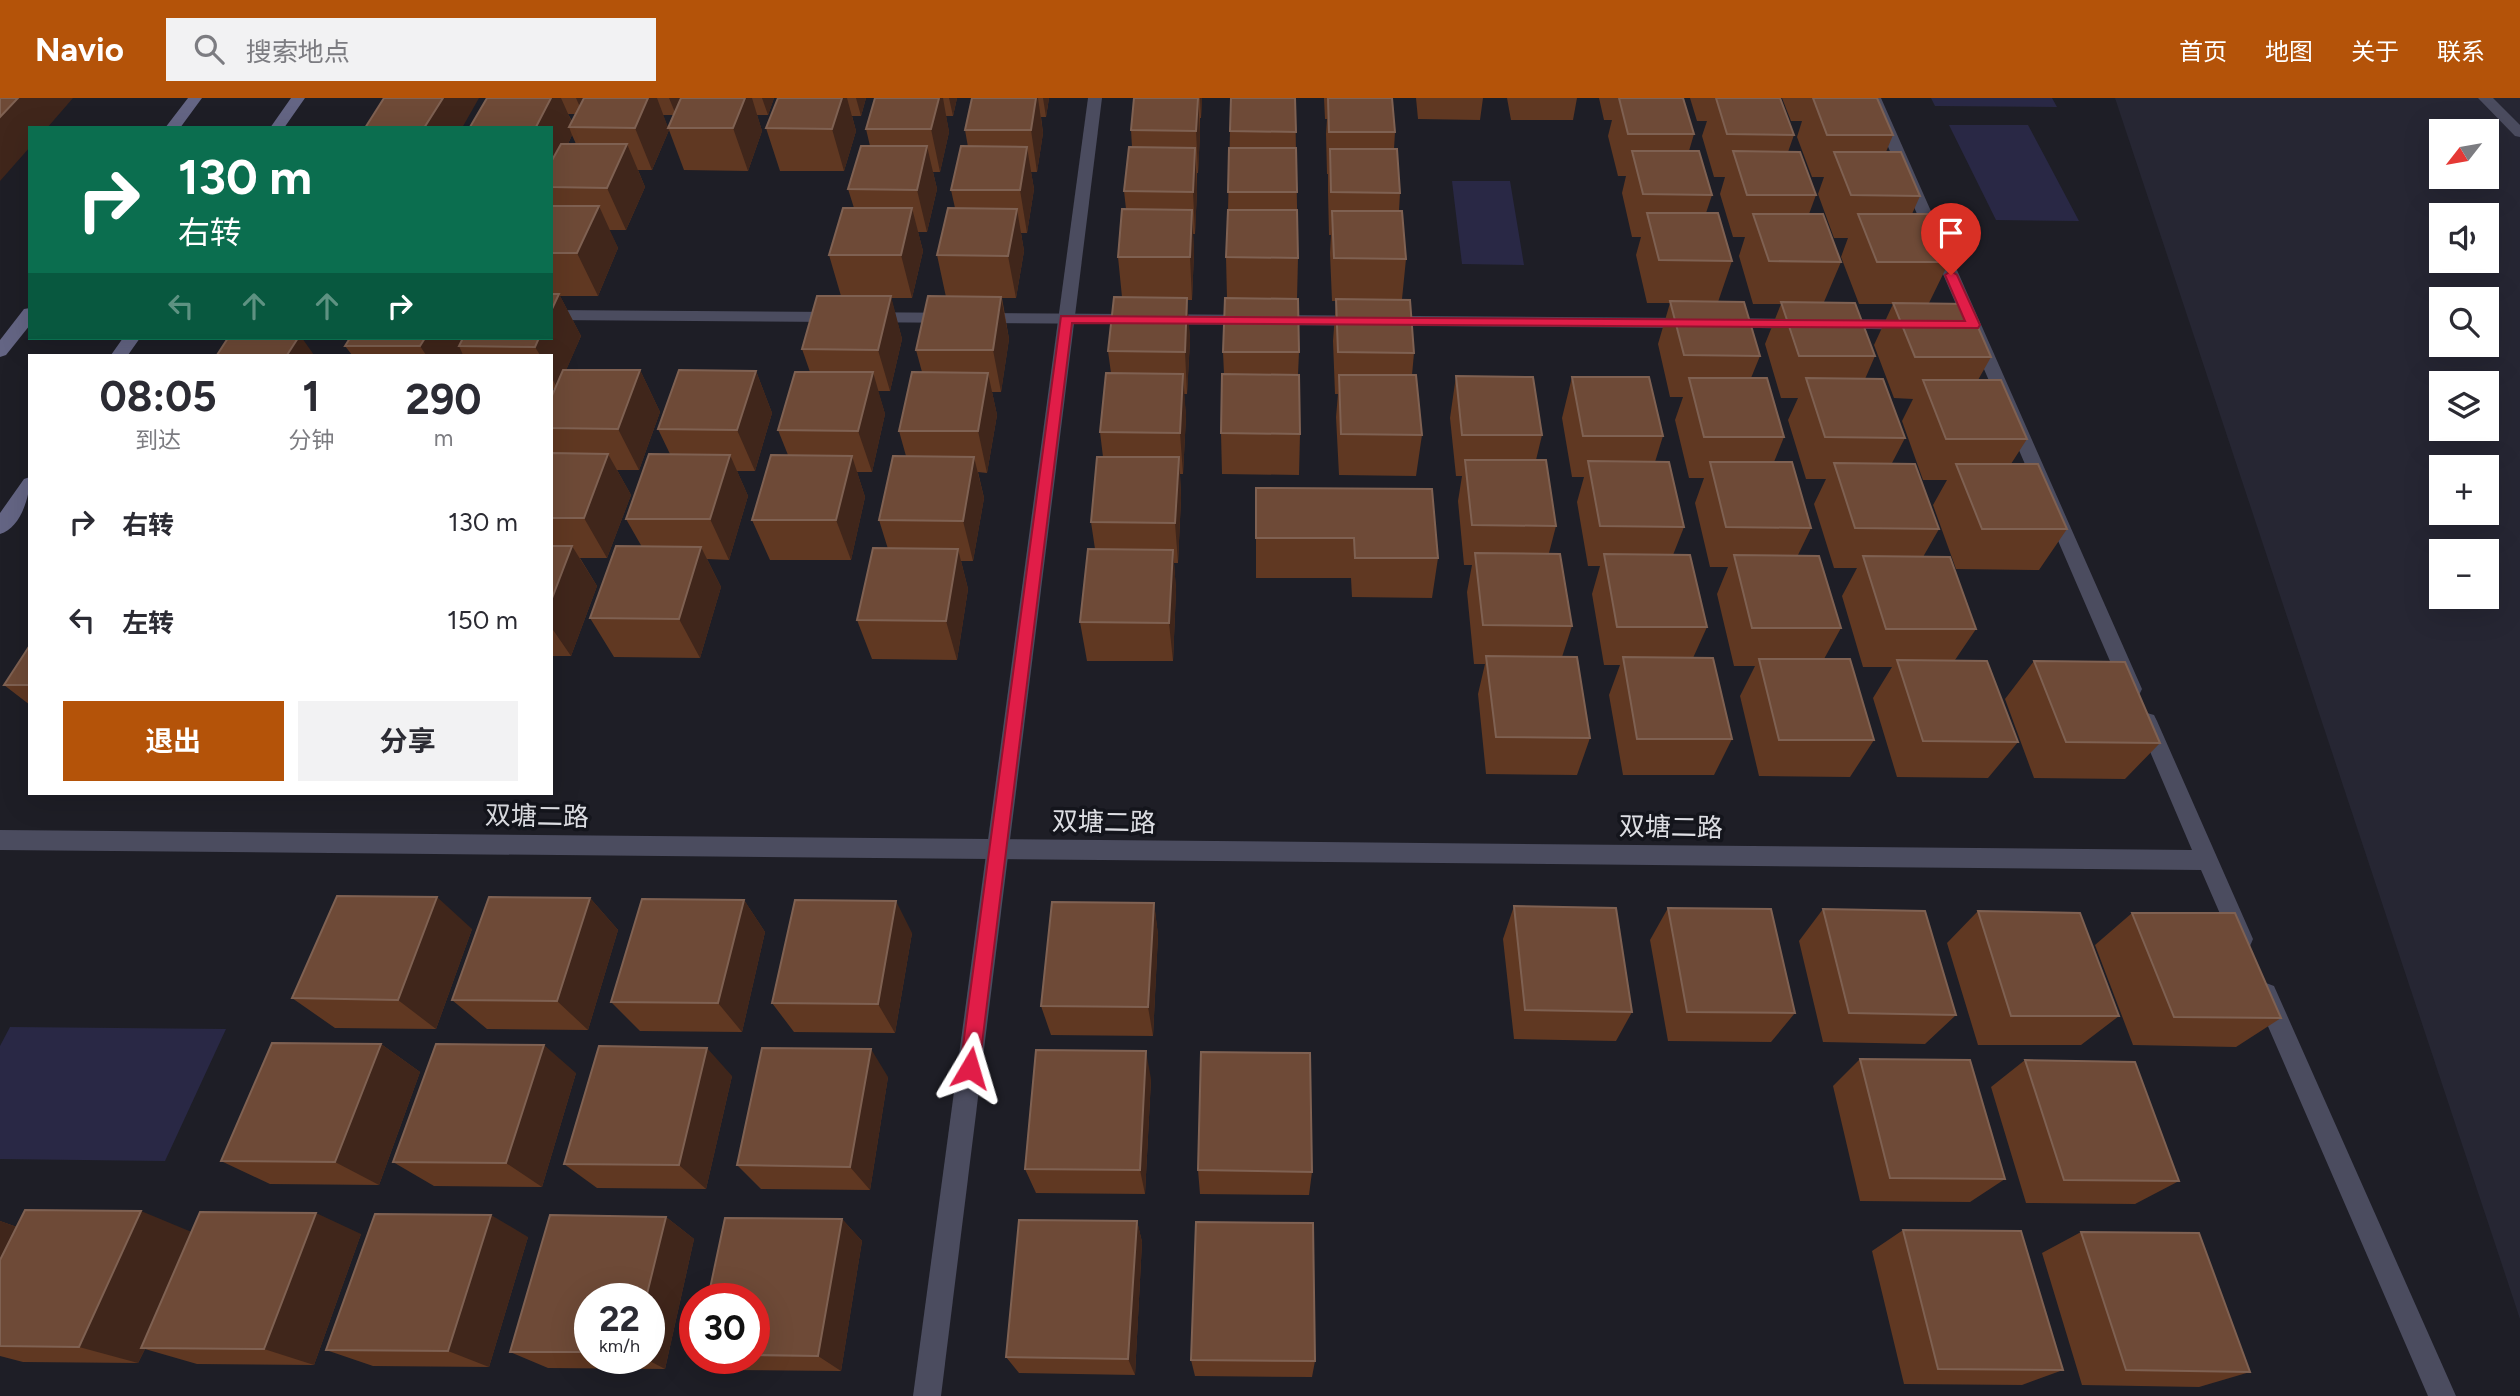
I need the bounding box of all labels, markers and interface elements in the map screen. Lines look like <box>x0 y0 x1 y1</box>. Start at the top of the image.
search box <box>166 18 656 81</box>
text: Navio <box>35 30 124 69</box>
icon: search <box>190 30 228 68</box>
text: 搜索地点 <box>246 36 350 68</box>
text: 首页 <box>2179 37 2227 66</box>
text: 地图 <box>2265 37 2313 66</box>
text: 关于 <box>2351 37 2399 66</box>
text: 联系 <box>2437 37 2485 66</box>
north arrow <box>2429 119 2499 189</box>
map controls <box>2429 119 2499 609</box>
text: 130 m <box>178 147 312 206</box>
icon: right <box>63 154 154 245</box>
pin <box>1921 203 1981 275</box>
button: sound <box>2429 203 2499 273</box>
text: 右转 <box>178 214 242 252</box>
icon: arrive <box>1932 214 1970 252</box>
icon: left <box>162 287 200 325</box>
icon: ahead <box>235 287 273 325</box>
icon: ahead <box>308 287 346 325</box>
icon: right <box>381 287 419 325</box>
button: search <box>2429 287 2499 357</box>
text: 08:05 <box>99 371 217 422</box>
text: 1 <box>302 371 320 422</box>
button: layers <box>2429 371 2499 441</box>
text: 290 <box>406 374 482 425</box>
text: m <box>434 424 453 452</box>
text: 到达 <box>135 426 181 454</box>
text: 分钟 <box>288 426 334 454</box>
button: + <box>2429 455 2499 525</box>
icon: right <box>63 503 101 541</box>
text: 130 m <box>448 506 518 538</box>
text: 右转 <box>122 509 174 541</box>
button: − <box>2429 539 2499 609</box>
icon: left <box>63 601 101 639</box>
text: 150 m <box>447 604 518 636</box>
text: 左转 <box>122 607 174 639</box>
button: 退出 <box>63 701 284 781</box>
button: 分享 <box>298 701 518 781</box>
street label: 双塘二路 <box>485 799 589 833</box>
street label: 双塘二路 <box>1052 805 1156 839</box>
street label: 双塘二路 <box>1619 810 1723 844</box>
position arrow <box>933 1031 1007 1105</box>
speed limit sign: 30 <box>679 1283 770 1374</box>
text: 22 <box>599 1298 640 1340</box>
text: km/h <box>599 1335 640 1357</box>

